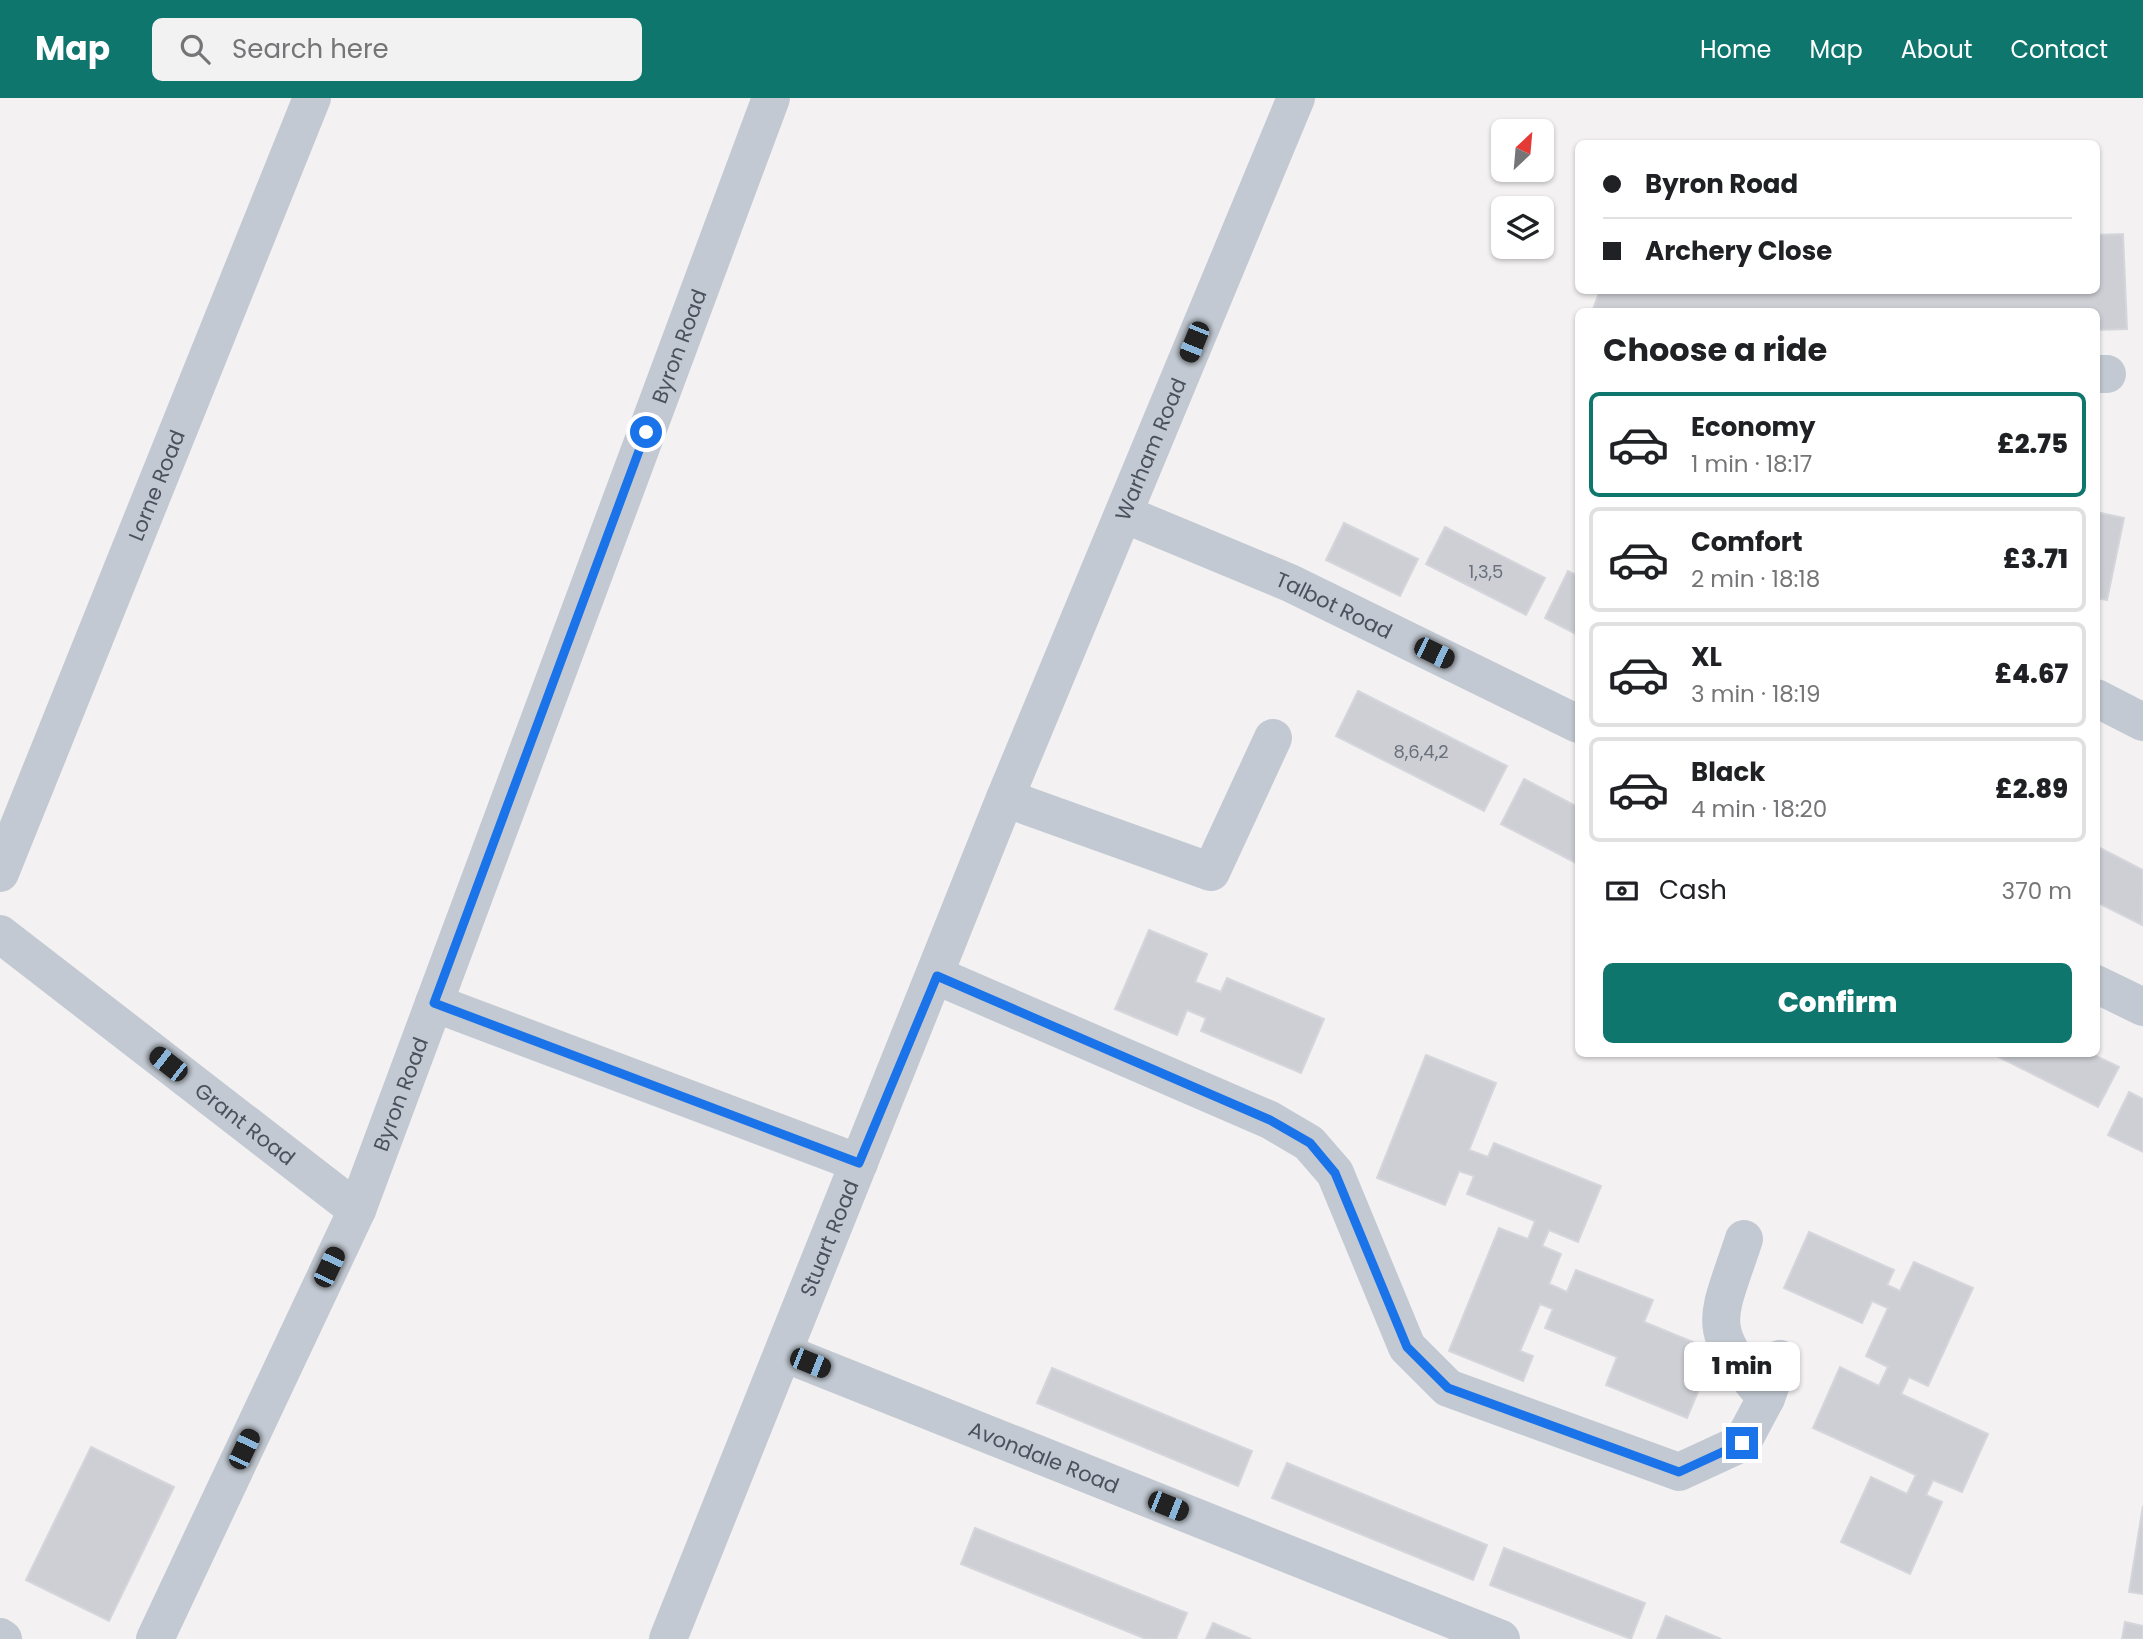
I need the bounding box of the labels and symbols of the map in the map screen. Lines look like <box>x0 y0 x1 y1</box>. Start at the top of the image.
north arrow <box>1491 119 1554 182</box>
street label: Byron Road <box>644 285 713 407</box>
car <box>1177 319 1212 365</box>
street label: Warham Road <box>1108 373 1193 525</box>
route start <box>630 416 662 448</box>
street label: Lorne Road <box>121 426 191 545</box>
house number: 1,3,5 <box>1469 559 1503 584</box>
street label: Talbot Road <box>1272 564 1397 645</box>
car <box>1411 634 1458 672</box>
house number: 8,6,4,2 <box>1393 739 1449 764</box>
street label: Byron Road <box>366 1033 435 1155</box>
car <box>145 1043 192 1085</box>
street label: Grant Road <box>189 1076 301 1172</box>
street label: Stuart Road <box>792 1175 865 1301</box>
car <box>311 1244 348 1290</box>
callout: 1 min <box>1684 1342 1800 1390</box>
car <box>787 1345 834 1381</box>
street label: Avondale Road <box>965 1414 1124 1500</box>
car <box>226 1426 263 1472</box>
route end <box>1726 1427 1758 1459</box>
car <box>1145 1488 1192 1524</box>

